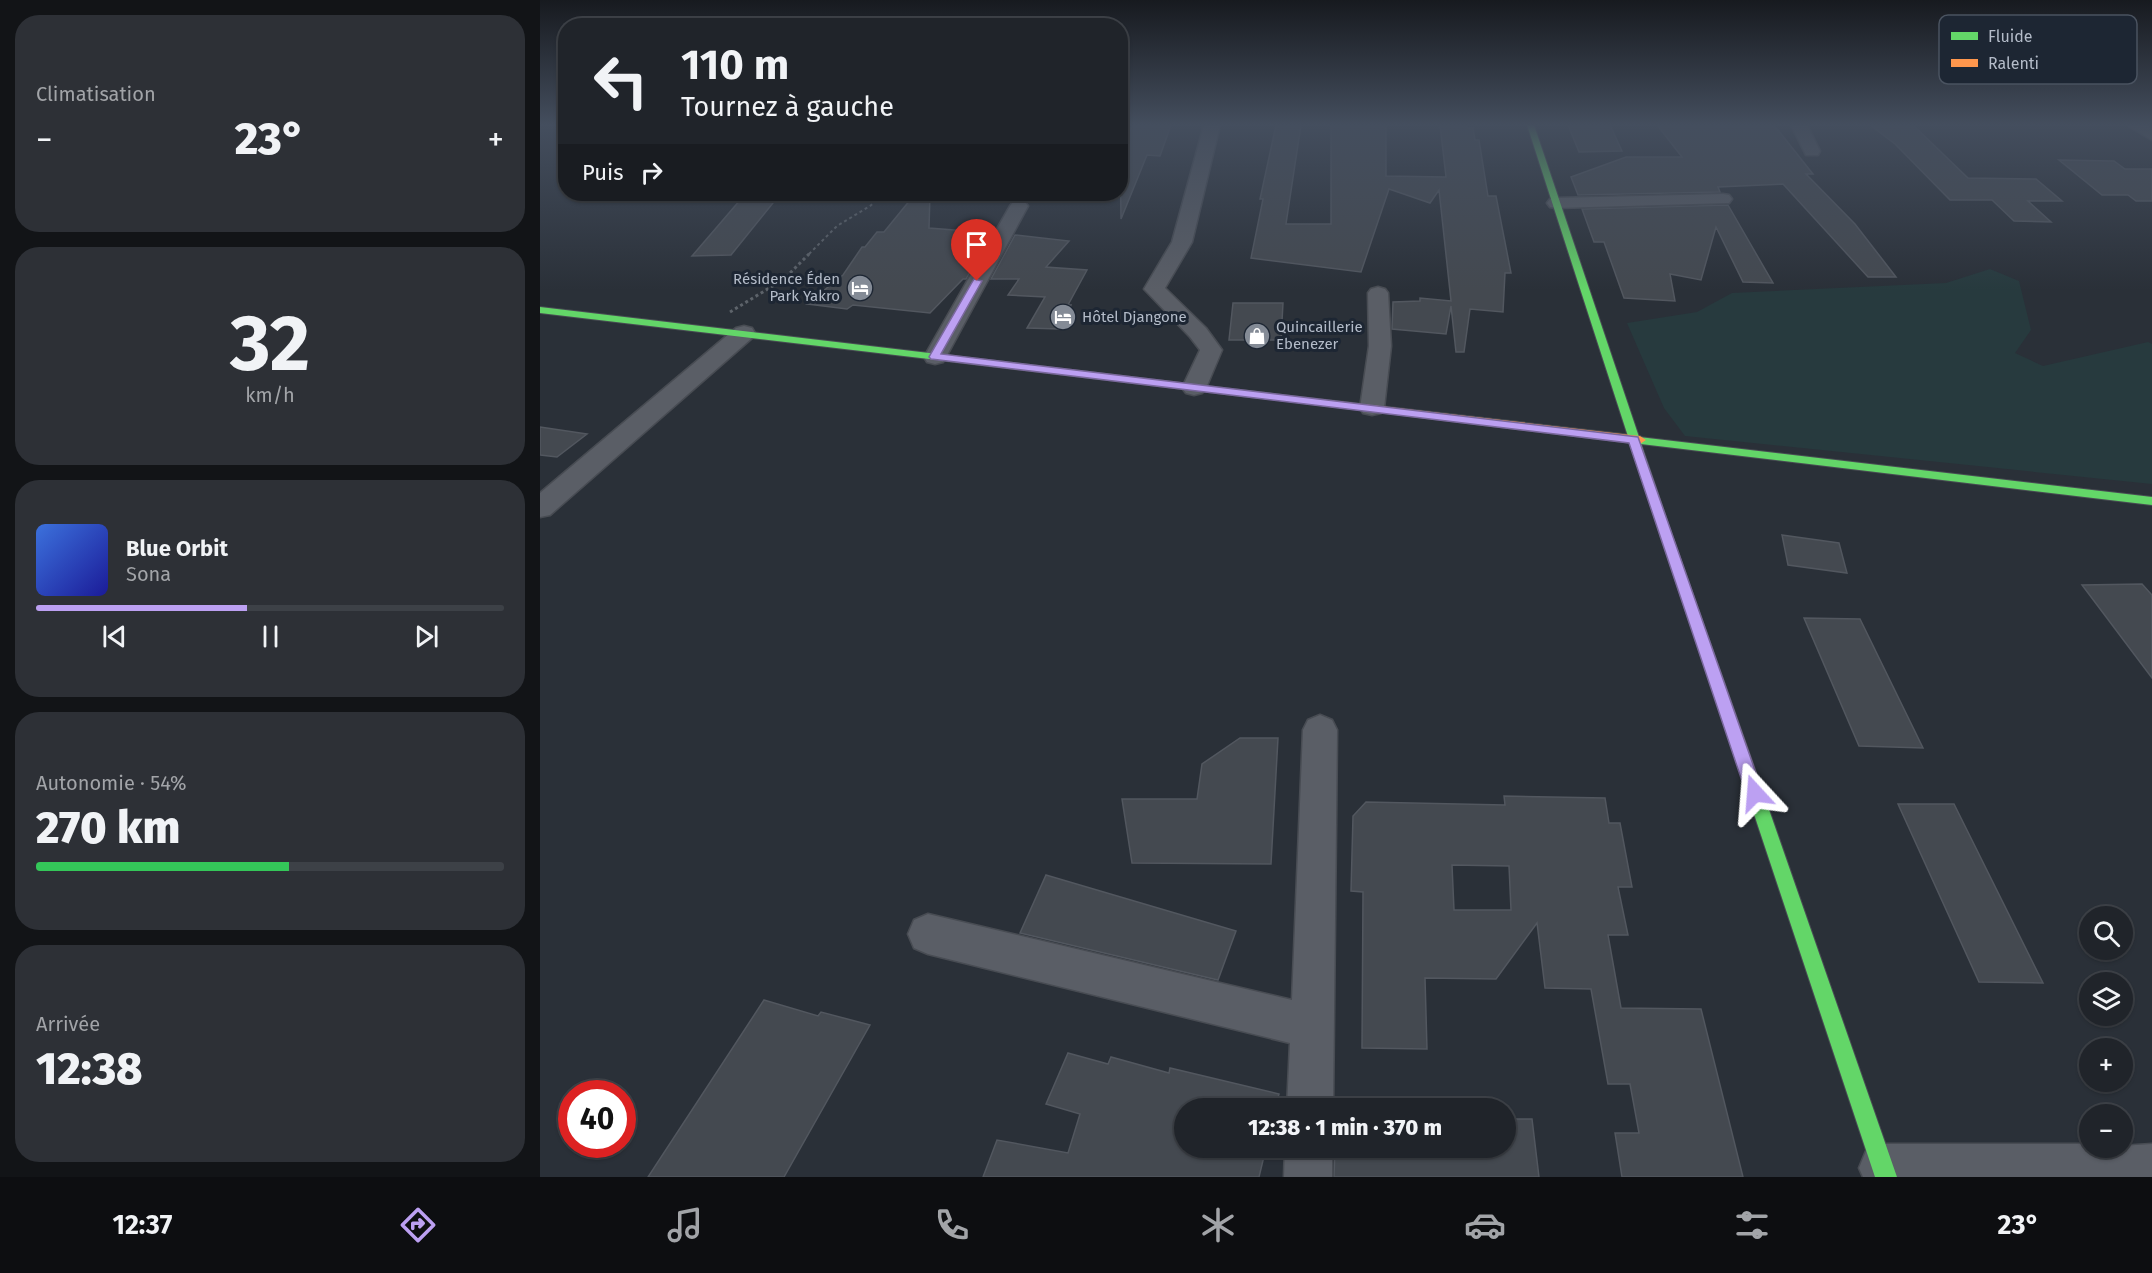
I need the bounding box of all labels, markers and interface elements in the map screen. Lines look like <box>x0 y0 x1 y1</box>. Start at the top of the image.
legend <box>1939 15 2137 84</box>
text: Fluide <box>1988 27 2033 46</box>
text: 110 m <box>681 40 789 90</box>
icon: left <box>582 42 660 120</box>
text: Ralenti <box>1988 54 2039 73</box>
text: Climatisation <box>36 82 156 106</box>
text: Tournez à gauche <box>681 91 894 123</box>
text: 23° <box>235 112 305 166</box>
text: − <box>36 120 53 160</box>
text: + <box>488 120 504 160</box>
icon: right <box>635 156 668 189</box>
text: Puis <box>582 159 623 186</box>
pin <box>951 219 1002 281</box>
icon: arrive <box>960 228 993 261</box>
place label: Résidence Éden Park Yakro <box>733 270 840 305</box>
hotel icon: Résidence Éden Park Yakro <box>845 273 875 303</box>
text: 32 <box>230 297 310 391</box>
hotel icon: Hôtel Djangone <box>1048 302 1078 332</box>
place label: Hôtel Djangone <box>1082 308 1187 326</box>
place label: Quincaillerie Ebenezer <box>1276 318 1363 353</box>
shop icon: Quincaillerie Ebenezer <box>1242 321 1272 351</box>
text: km/h <box>245 383 295 407</box>
text: Blue Orbit <box>126 535 228 562</box>
text: Sona <box>126 562 171 586</box>
icon: previous <box>98 620 131 653</box>
icon: pause <box>254 620 287 653</box>
icon: next <box>410 620 443 653</box>
position arrow <box>1723 761 1787 825</box>
text: Autonomie · 54% <box>36 771 187 795</box>
text: 270 km <box>36 801 180 855</box>
map controls <box>2079 906 2133 1158</box>
button: search <box>2079 906 2133 960</box>
button: layers <box>2079 972 2133 1026</box>
text: Arrivée <box>36 1012 100 1036</box>
button: + <box>2079 1038 2133 1092</box>
text: 12:38 <box>36 1042 143 1096</box>
speed limit sign: 40 <box>558 1080 636 1158</box>
button: − <box>2079 1104 2133 1158</box>
text: 12:38 · 1 min · 370 m <box>1248 1114 1442 1141</box>
icon: directions <box>397 1204 439 1246</box>
icon: music <box>664 1204 706 1246</box>
icon: phone <box>931 1204 973 1246</box>
icon: climate <box>1197 1204 1239 1246</box>
icon: car <box>1464 1204 1506 1246</box>
icon: filters <box>1731 1204 1773 1246</box>
text: 12:37 <box>112 1209 172 1241</box>
text: 23° <box>1998 1209 2040 1241</box>

